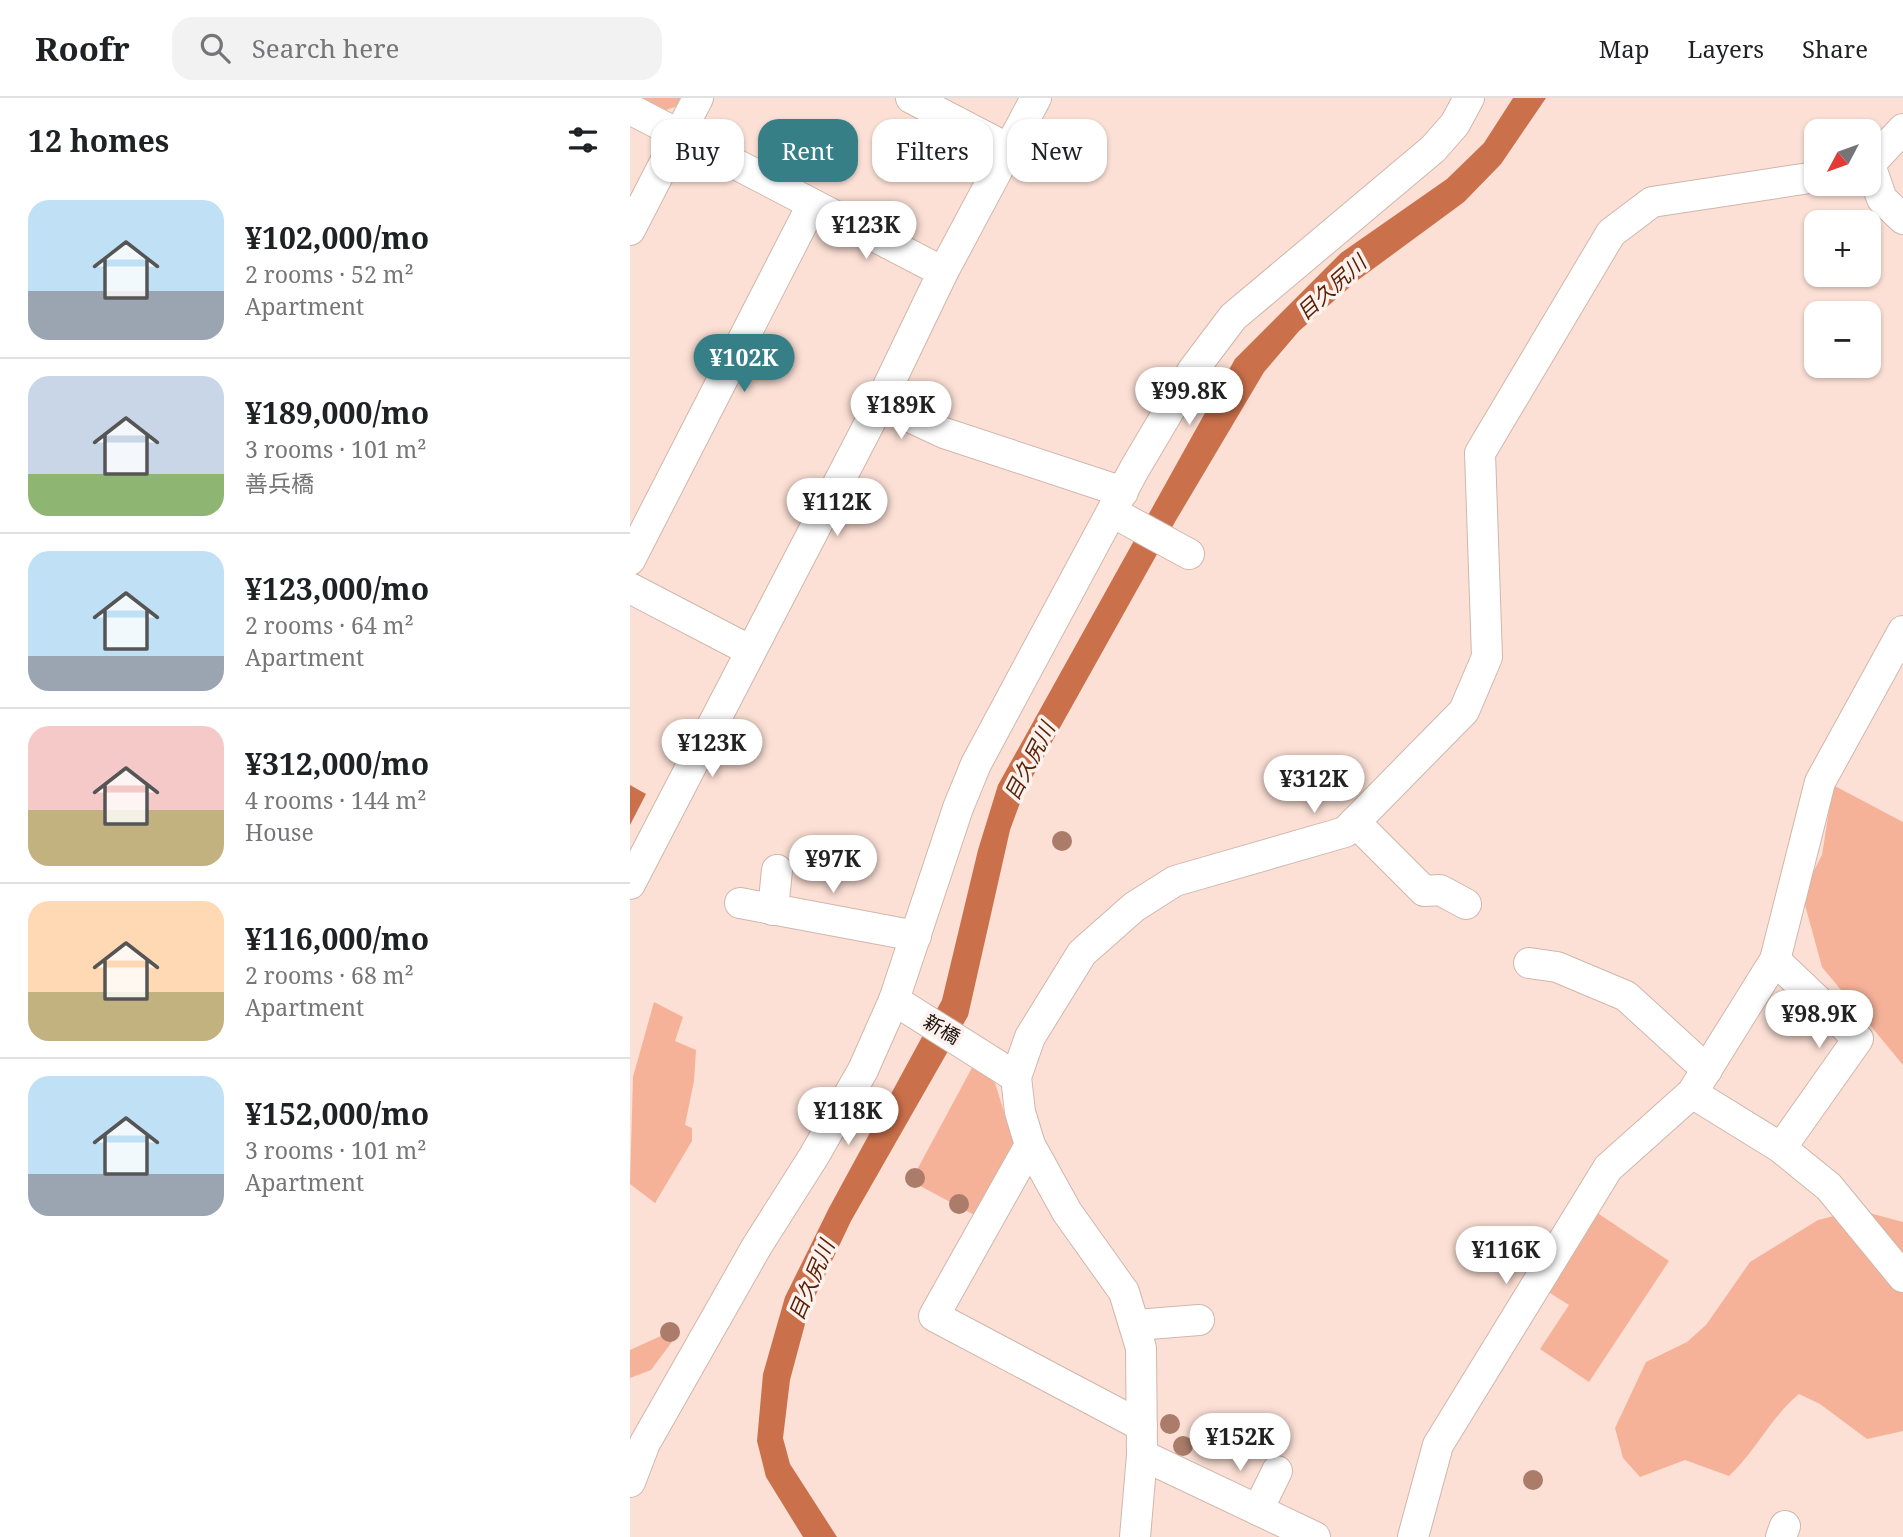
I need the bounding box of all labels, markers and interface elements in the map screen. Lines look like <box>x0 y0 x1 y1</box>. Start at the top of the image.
search box <box>172 17 662 80</box>
text: Roofr <box>35 26 130 71</box>
icon: search <box>196 29 234 67</box>
text: Search here <box>252 30 399 66</box>
text: Map <box>1599 32 1650 65</box>
text: Layers <box>1688 32 1764 65</box>
text: Share <box>1802 32 1868 65</box>
chip: Buy <box>651 119 744 182</box>
chip: Rent <box>758 119 858 182</box>
chip: Filters <box>872 119 993 182</box>
chip: New <box>1007 119 1107 182</box>
north arrow <box>1804 119 1881 196</box>
map controls <box>1804 119 1881 378</box>
text: 12 homes <box>28 120 169 161</box>
icon: filters <box>564 121 602 159</box>
pin: ¥123K <box>817 202 915 261</box>
text: ¥123K <box>832 208 900 240</box>
button: + <box>1804 210 1881 287</box>
text: ¥102,000/mo <box>245 217 429 258</box>
icon: home <box>84 228 168 312</box>
water label: 目久尻川 <box>1290 247 1373 326</box>
text: 2 rooms · 52 m² <box>245 258 414 290</box>
text: Apartment <box>245 290 364 322</box>
button: − <box>1804 301 1881 378</box>
pin: ¥102K <box>695 334 793 394</box>
text: ¥102K <box>710 341 778 373</box>
pin: ¥99.8K <box>1132 368 1246 427</box>
text: ¥99.8K <box>1151 374 1227 406</box>
pin: ¥189K <box>852 382 950 441</box>
text: ¥189K <box>867 388 935 420</box>
text: ¥189,000/mo <box>245 392 429 433</box>
icon: home <box>84 404 168 488</box>
text: 3 rooms · 101 m² <box>245 433 427 465</box>
text: 善兵橋 <box>245 467 314 499</box>
pin: ¥112K <box>788 478 886 538</box>
text: ¥112K <box>803 485 871 517</box>
text: ¥123,000/mo <box>245 568 429 609</box>
icon: home <box>84 579 168 663</box>
text: 2 rooms · 64 m² <box>245 609 414 641</box>
text: Apartment <box>245 641 364 673</box>
water label: 目久尻川 <box>997 715 1061 805</box>
pin: ¥123K <box>663 720 761 779</box>
text: ¥123K <box>678 726 746 758</box>
text: ¥312,000/mo <box>245 743 429 784</box>
icon: home <box>84 754 168 838</box>
pin: ¥312K <box>1265 756 1363 815</box>
text: ¥312K <box>1280 762 1348 794</box>
text: 4 rooms · 144 m² <box>245 784 427 816</box>
text: House <box>245 816 314 848</box>
pin: ¥97K <box>792 836 874 895</box>
text: ¥97K <box>805 842 861 874</box>
text: ¥116,000/mo <box>245 918 429 959</box>
icon: home <box>84 929 168 1013</box>
text: 2 rooms · 68 m² <box>245 959 414 991</box>
pin: ¥98.9K <box>1762 990 1876 1050</box>
text: Apartment <box>245 991 364 1023</box>
text: ¥98.9K <box>1781 997 1857 1029</box>
street label: 新橋 <box>919 1008 965 1050</box>
pin: ¥118K <box>799 1088 897 1147</box>
text: ¥152,000/mo <box>245 1093 429 1134</box>
text: ¥118K <box>814 1094 882 1126</box>
icon: home <box>84 1104 168 1188</box>
text: 3 rooms · 101 m² <box>245 1134 427 1166</box>
text: Apartment <box>245 1166 364 1198</box>
pin: ¥116K <box>1457 1226 1555 1286</box>
text: ¥116K <box>1472 1233 1540 1265</box>
water label: 目久尻川 <box>782 1234 841 1324</box>
pin: ¥152K <box>1191 1414 1289 1473</box>
text: ¥152K <box>1206 1420 1274 1452</box>

